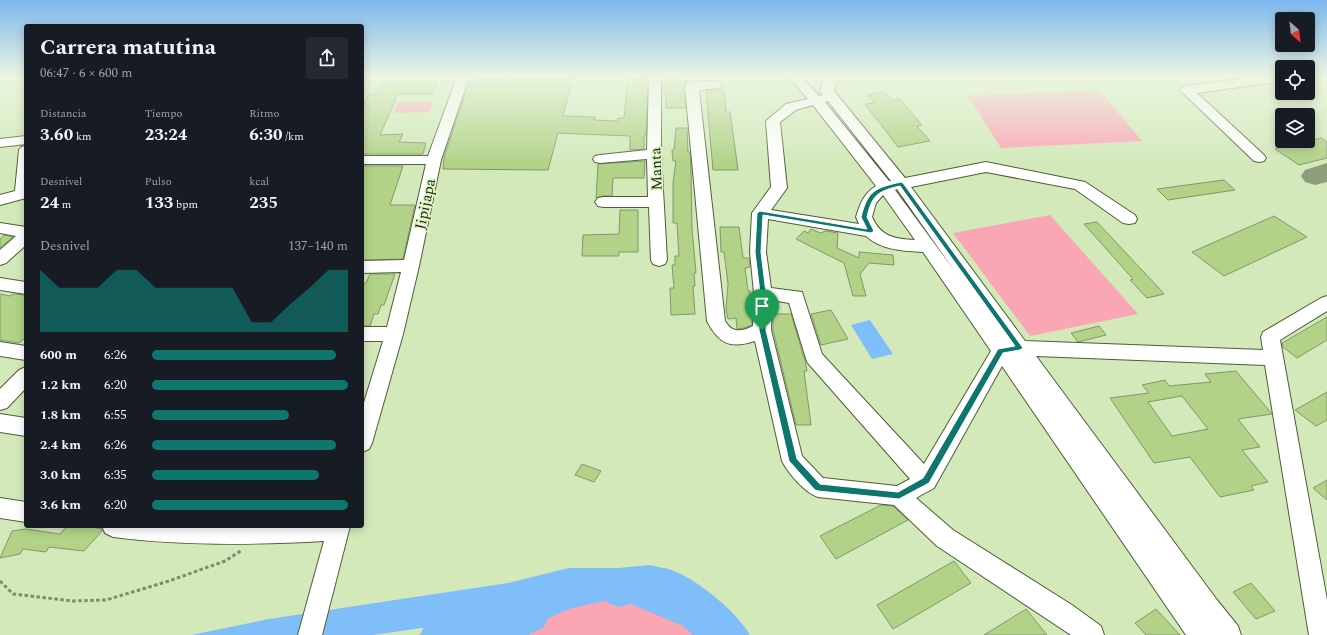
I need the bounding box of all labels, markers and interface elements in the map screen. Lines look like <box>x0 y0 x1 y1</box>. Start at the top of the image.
north arrow <box>1275 12 1315 52</box>
map controls <box>1275 12 1315 148</box>
text: Carrera matutina <box>40 31 216 64</box>
button: share <box>306 37 348 79</box>
button: locate <box>1275 60 1315 100</box>
text: 06:47 · 6 × 600 m <box>40 63 132 83</box>
text: Distancia <box>40 105 86 122</box>
text: Tiempo <box>145 105 183 122</box>
text: Ritmo <box>249 105 279 122</box>
button: layers <box>1275 108 1315 148</box>
text: 3.60 <box>40 122 73 148</box>
text: 23:24 <box>145 122 187 148</box>
text: 6:30 <box>249 122 283 148</box>
text: km <box>73 128 92 145</box>
text: /km <box>283 128 304 145</box>
street label: Manta <box>644 146 669 191</box>
text: Desnivel <box>40 173 82 190</box>
text: Pulso <box>145 173 172 190</box>
text: kcal <box>249 173 269 190</box>
street label: Jipijapa <box>409 176 442 232</box>
text: 24 <box>40 190 59 216</box>
text: 133 <box>145 190 173 216</box>
text: 235 <box>249 190 278 216</box>
text: m <box>59 196 71 213</box>
text: bpm <box>173 196 198 213</box>
text: Desnivel <box>40 236 90 256</box>
text: 137–140 m <box>288 236 348 256</box>
pin <box>745 289 779 330</box>
icon: arrive <box>751 295 773 317</box>
text: 600 m <box>40 345 77 365</box>
text: 6:26 <box>104 345 127 365</box>
text: 1.2 km <box>40 375 81 395</box>
text: 6:20 <box>104 375 127 395</box>
text: 1.8 km <box>40 405 81 425</box>
text: 6:55 <box>104 405 127 425</box>
text: 2.4 km <box>40 435 81 455</box>
text: 6:26 <box>104 435 127 455</box>
text: 3.0 km <box>40 465 81 485</box>
text: 6:35 <box>104 465 127 485</box>
text: 3.6 km <box>40 495 81 515</box>
text: 6:20 <box>104 495 127 515</box>

